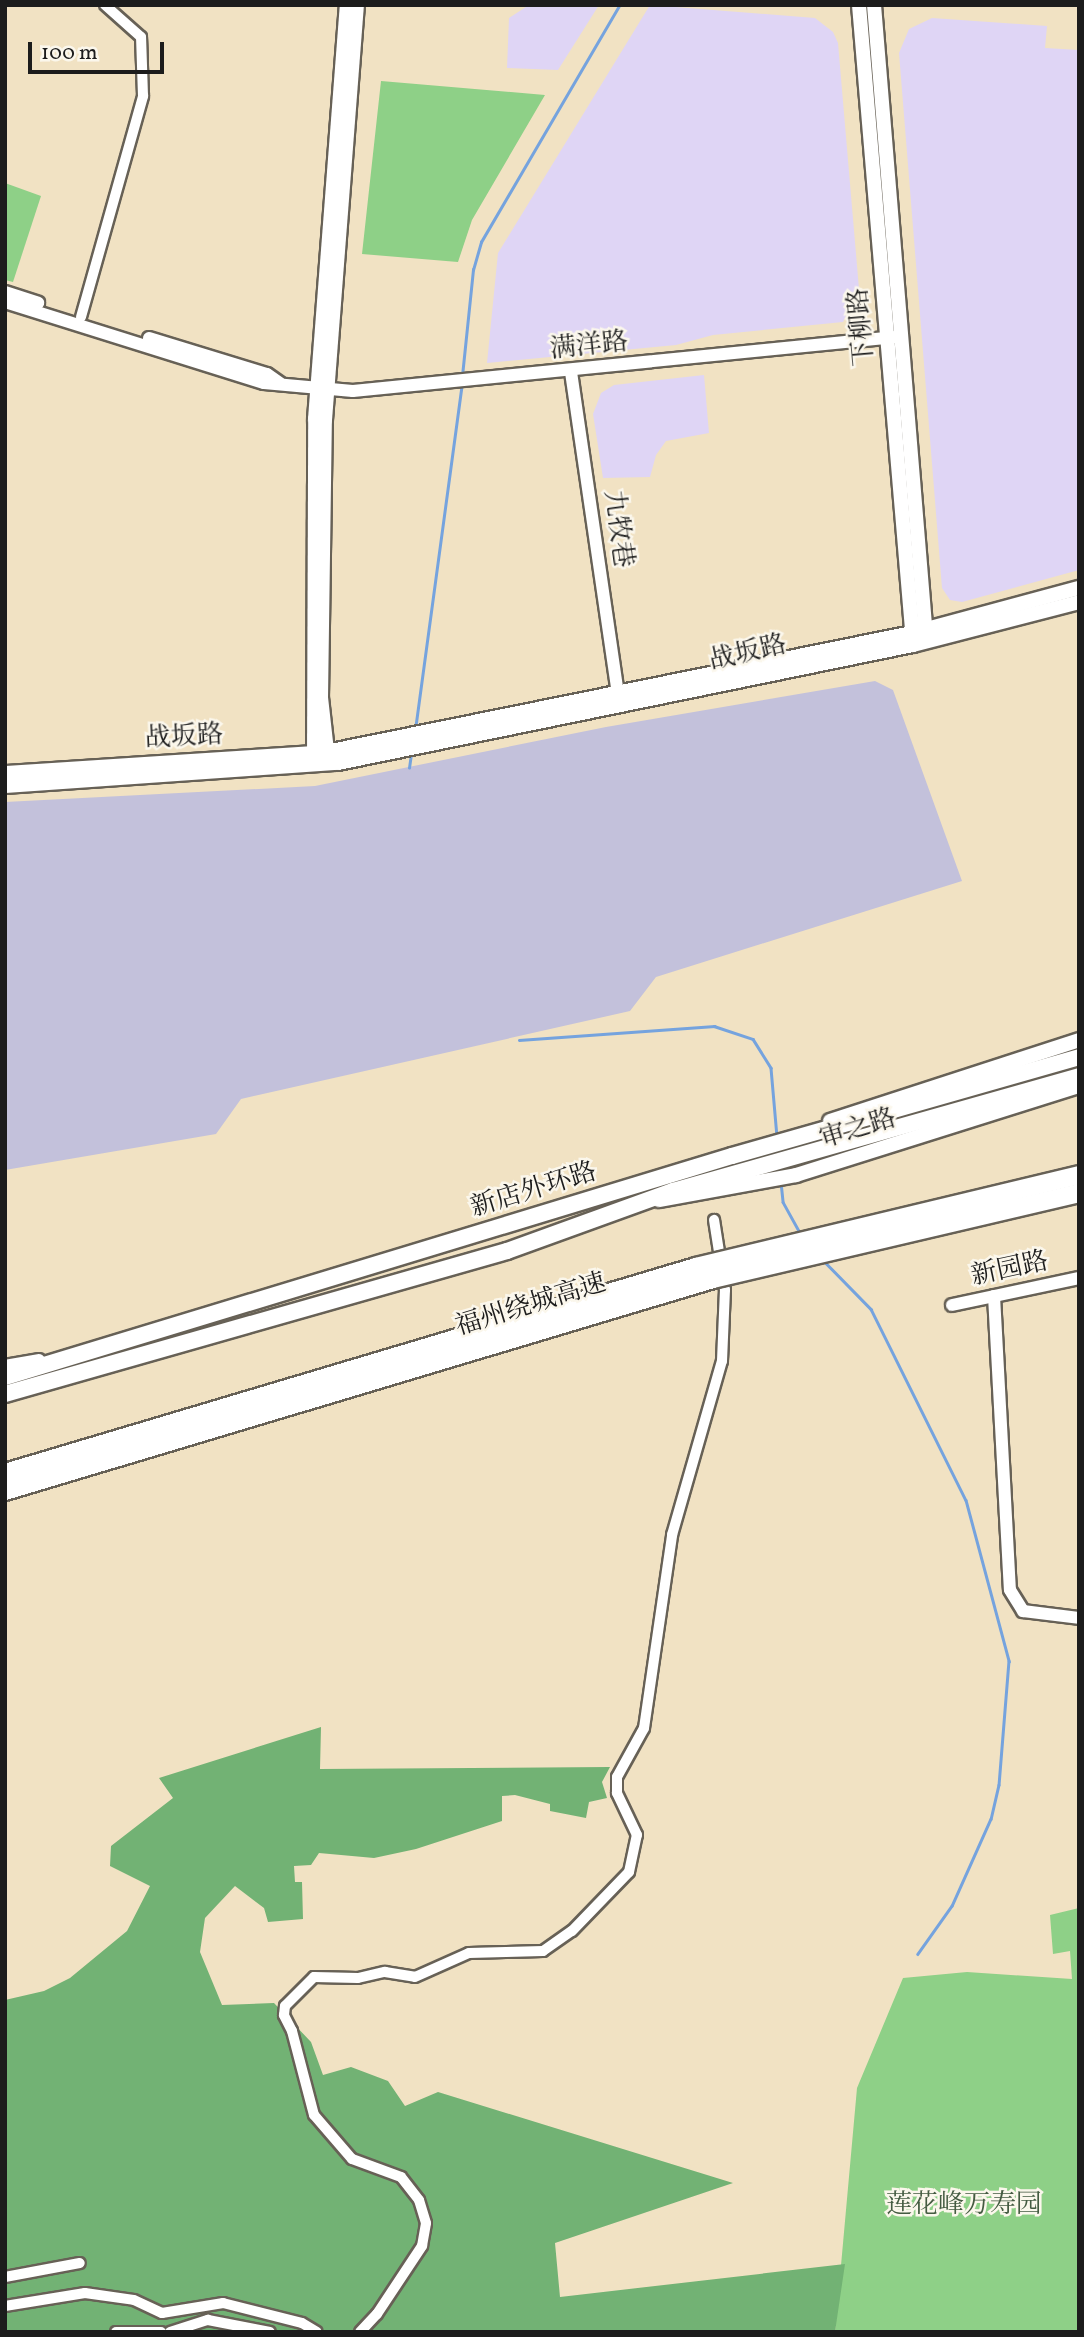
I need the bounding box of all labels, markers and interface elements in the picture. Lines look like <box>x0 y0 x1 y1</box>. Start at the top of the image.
scale bar <box>32 28 168 72</box>
text: 100 m <box>41 39 98 68</box>
street label: 下柳路 <box>844 287 882 367</box>
street label: 满洋路 <box>549 327 629 367</box>
street label: 九牧巷 <box>596 488 638 570</box>
street label: 战坂路 <box>706 630 790 678</box>
street label: 战坂路 <box>144 720 224 756</box>
street label: 审之路 <box>816 1104 900 1156</box>
street label: 新店外环路 <box>467 1157 601 1225</box>
street label: 新园路 <box>969 1247 1051 1293</box>
street label: 福州绕城高速 <box>452 1268 610 1344</box>
park label: 莲花峰万寿园 <box>886 2190 1042 2222</box>

